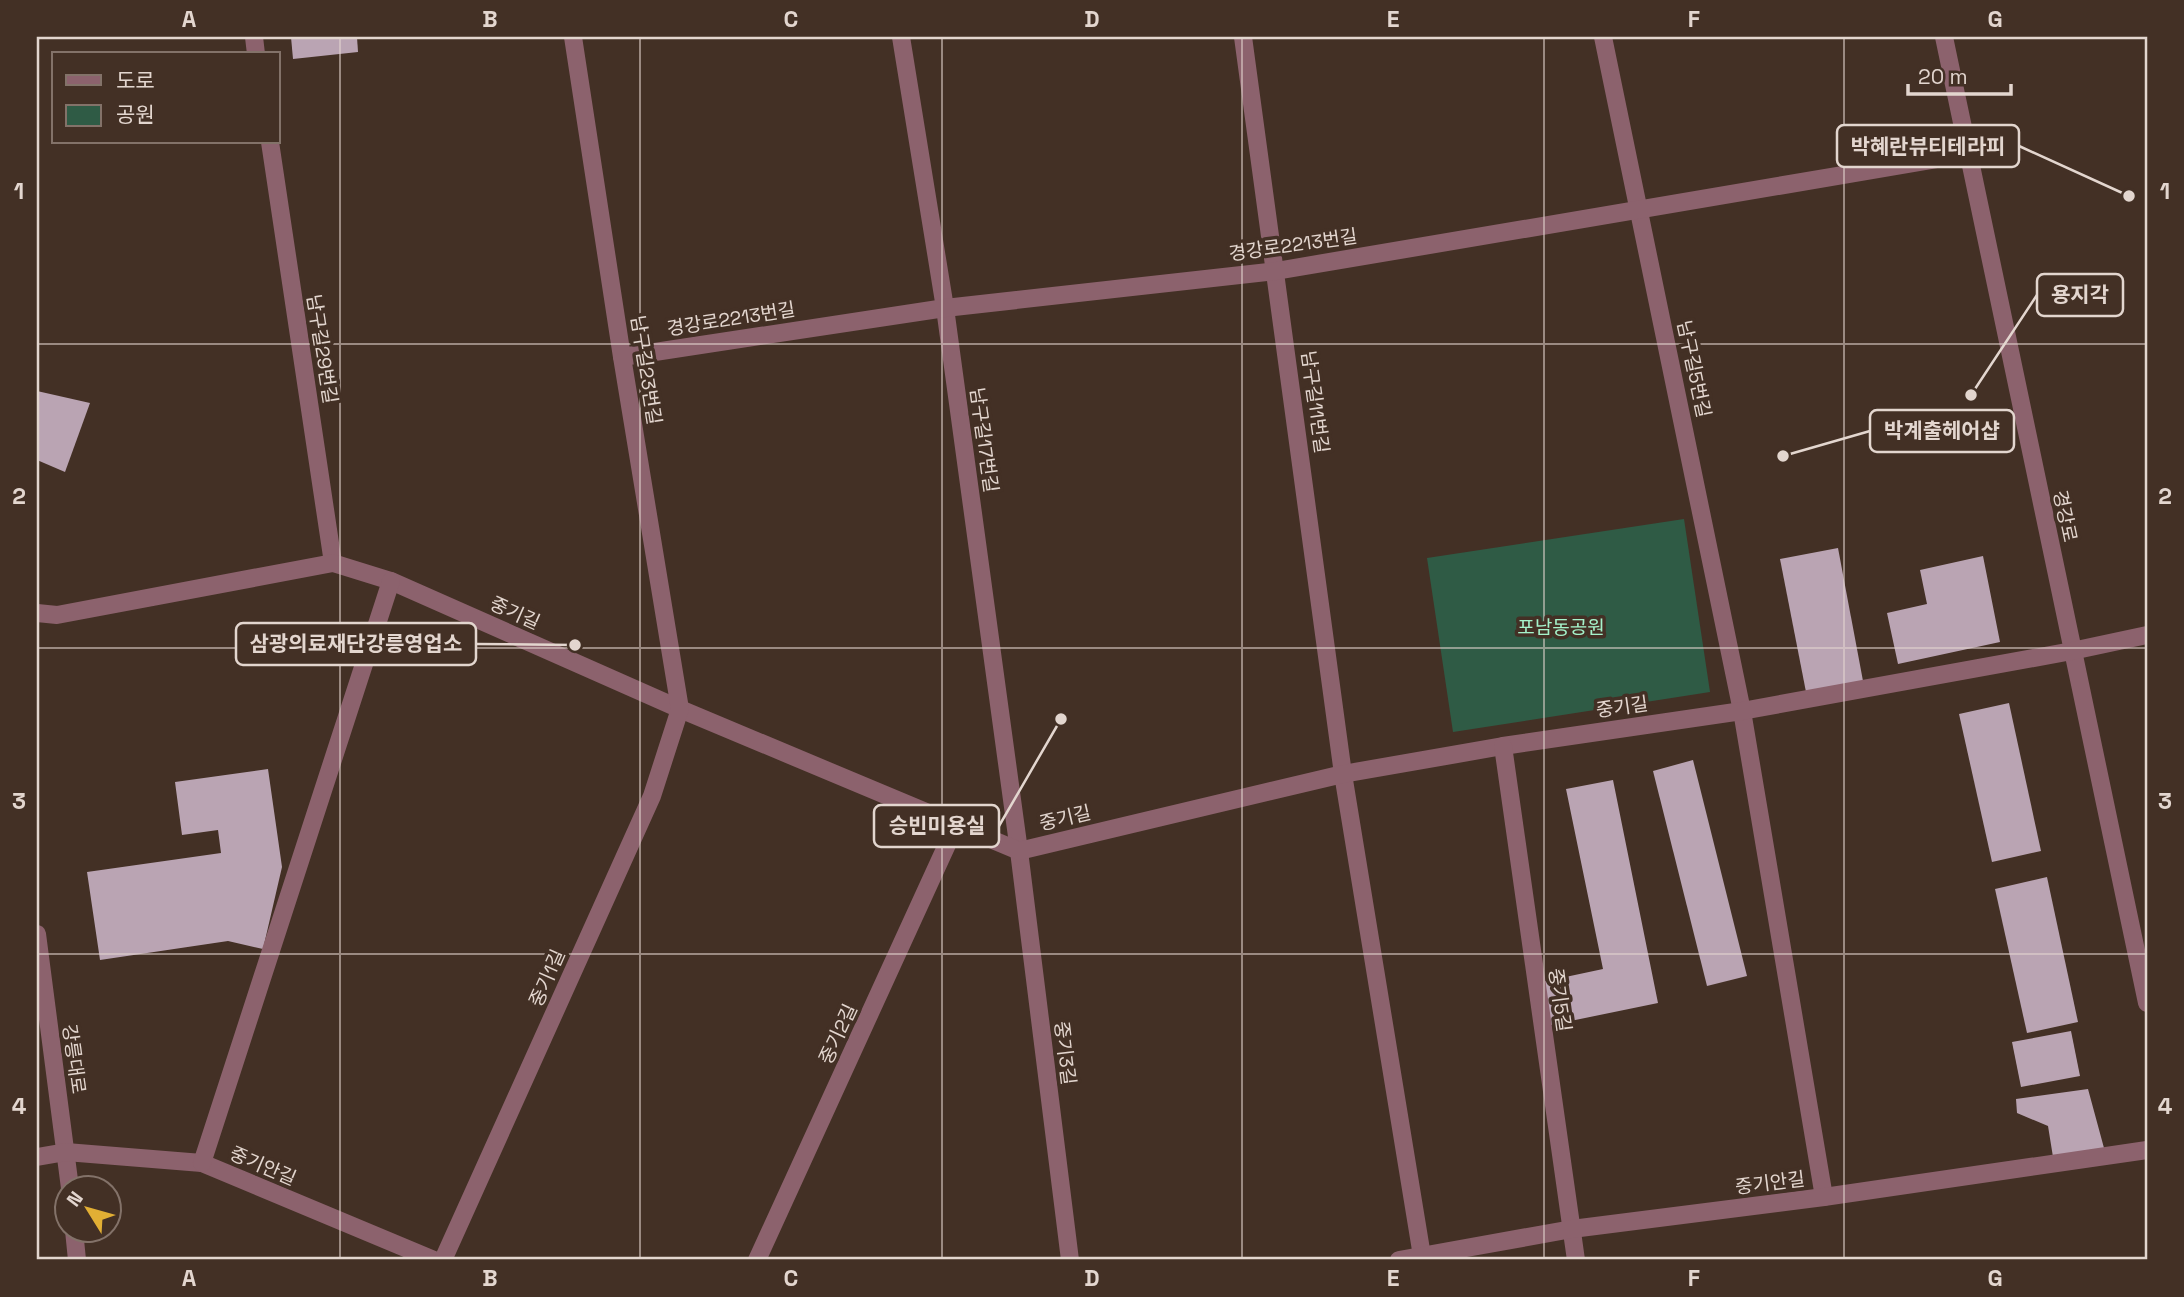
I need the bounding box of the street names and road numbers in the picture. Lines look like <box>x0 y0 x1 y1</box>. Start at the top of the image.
street label: 경강로2213번길 <box>1227 224 1359 266</box>
street label: 남구길29번길 <box>301 293 343 405</box>
street label: 경강로2213번길 <box>665 297 797 341</box>
street label: 남구길23번길 <box>625 314 667 426</box>
street label: 남구길5번길 <box>1672 318 1716 420</box>
street label: 남구길11번길 <box>1295 349 1335 455</box>
street label: 남구길17번길 <box>964 386 1004 494</box>
street label: 경강로 <box>2047 488 2083 544</box>
street label: 중기길 <box>486 591 544 635</box>
street label: 중기길 <box>1594 691 1650 723</box>
street label: 중기길 <box>1037 800 1093 836</box>
street label: 중기1길 <box>523 945 571 1011</box>
street label: 중기5길 <box>1543 967 1577 1033</box>
street label: 중기2길 <box>813 1000 863 1068</box>
street label: 중기3길 <box>1049 1020 1081 1086</box>
street label: 강릉대로 <box>57 1023 91 1095</box>
street label: 중기안길 <box>226 1141 300 1191</box>
street label: 중기안길 <box>1734 1166 1806 1200</box>

